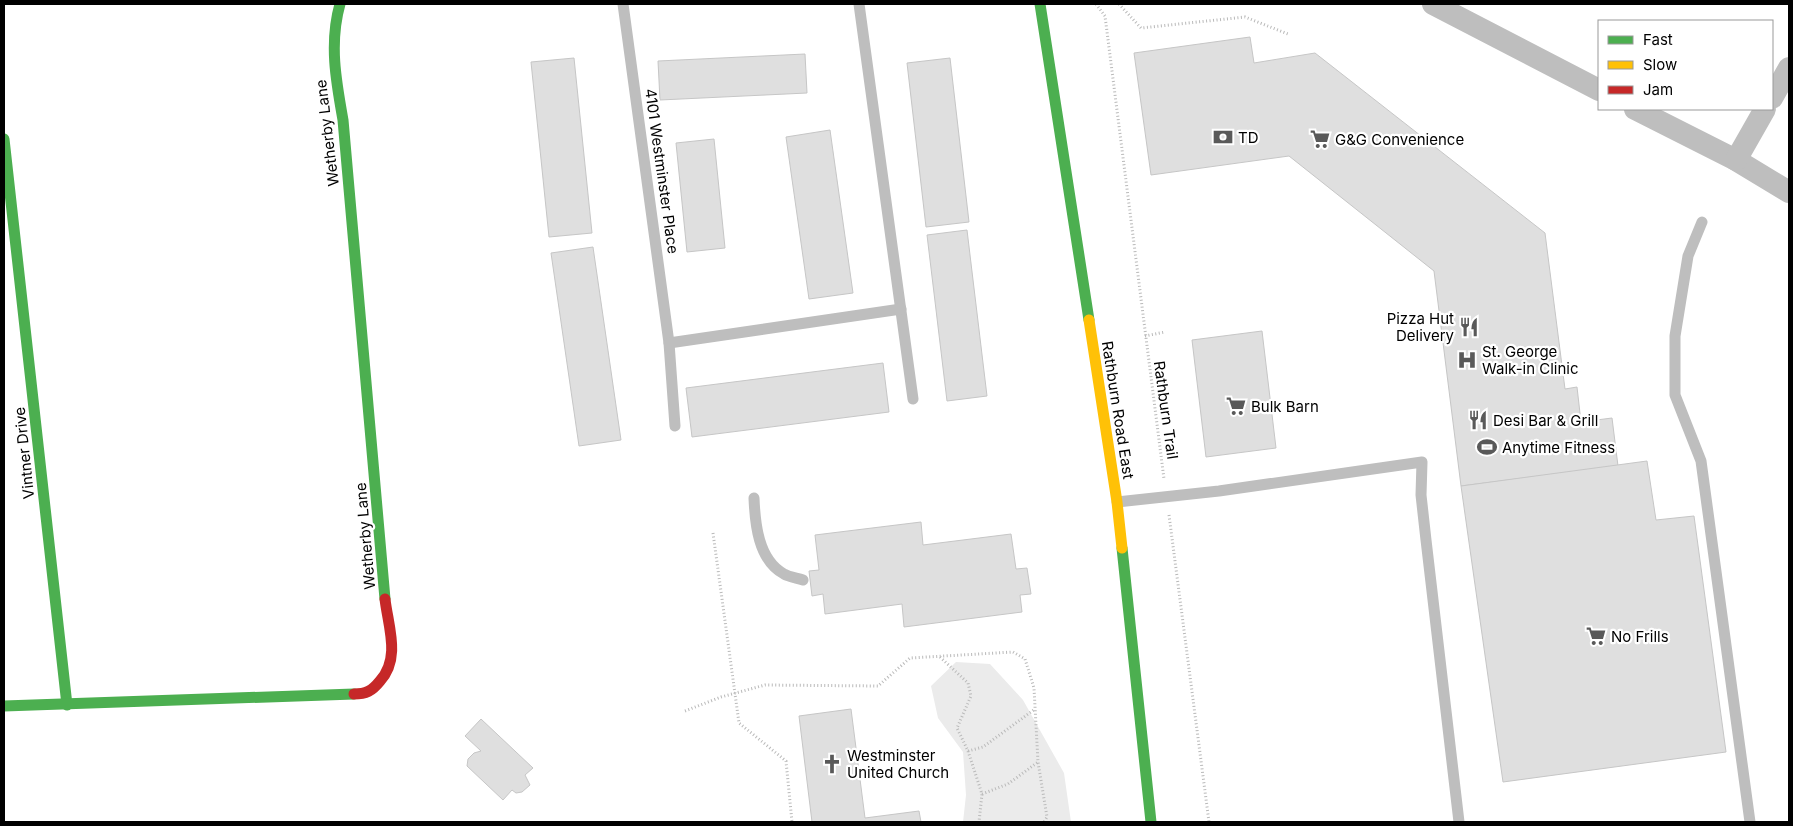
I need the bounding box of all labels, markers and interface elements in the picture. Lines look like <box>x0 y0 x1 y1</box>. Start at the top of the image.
legend <box>1598 20 1773 110</box>
text: Fast <box>1643 30 1673 49</box>
text: Slow <box>1643 55 1677 74</box>
street label: Wetherby Lane <box>311 79 343 187</box>
text: Jam <box>1643 80 1673 99</box>
street label: 4101 Westminster Place <box>641 87 683 255</box>
bank icon: TD <box>1212 126 1234 148</box>
place label: TD <box>1238 128 1259 147</box>
supermarket icon: G&G Convenience <box>1309 128 1331 150</box>
place label: G&G Convenience <box>1335 130 1464 149</box>
place label: Pizza Hut Delivery <box>1387 309 1455 345</box>
restaurant icon: Pizza Hut Delivery <box>1458 316 1480 338</box>
street label: Rathburn Road East <box>1098 340 1138 480</box>
place label: St. George Walk-in Clinic <box>1482 342 1579 378</box>
hospital icon: St. George Walk-in Clinic <box>1456 349 1478 371</box>
street label: Rathburn Trail <box>1150 360 1182 460</box>
supermarket icon: Bulk Barn <box>1225 395 1247 417</box>
place label: Bulk Barn <box>1251 397 1319 416</box>
street label: Vintner Drive <box>10 406 38 500</box>
restaurant icon: Desi Bar & Grill <box>1467 409 1489 431</box>
place label: Desi Bar & Grill <box>1493 411 1598 430</box>
sports icon: Anytime Fitness <box>1476 436 1498 458</box>
place label: Anytime Fitness <box>1502 438 1615 457</box>
street label: Wetherby Lane <box>351 482 379 590</box>
supermarket icon: No Frills <box>1585 625 1607 647</box>
place label: No Frills <box>1611 627 1669 646</box>
place label: Westminster United Church <box>847 746 949 782</box>
church icon: Westminster United Church <box>821 753 843 775</box>

